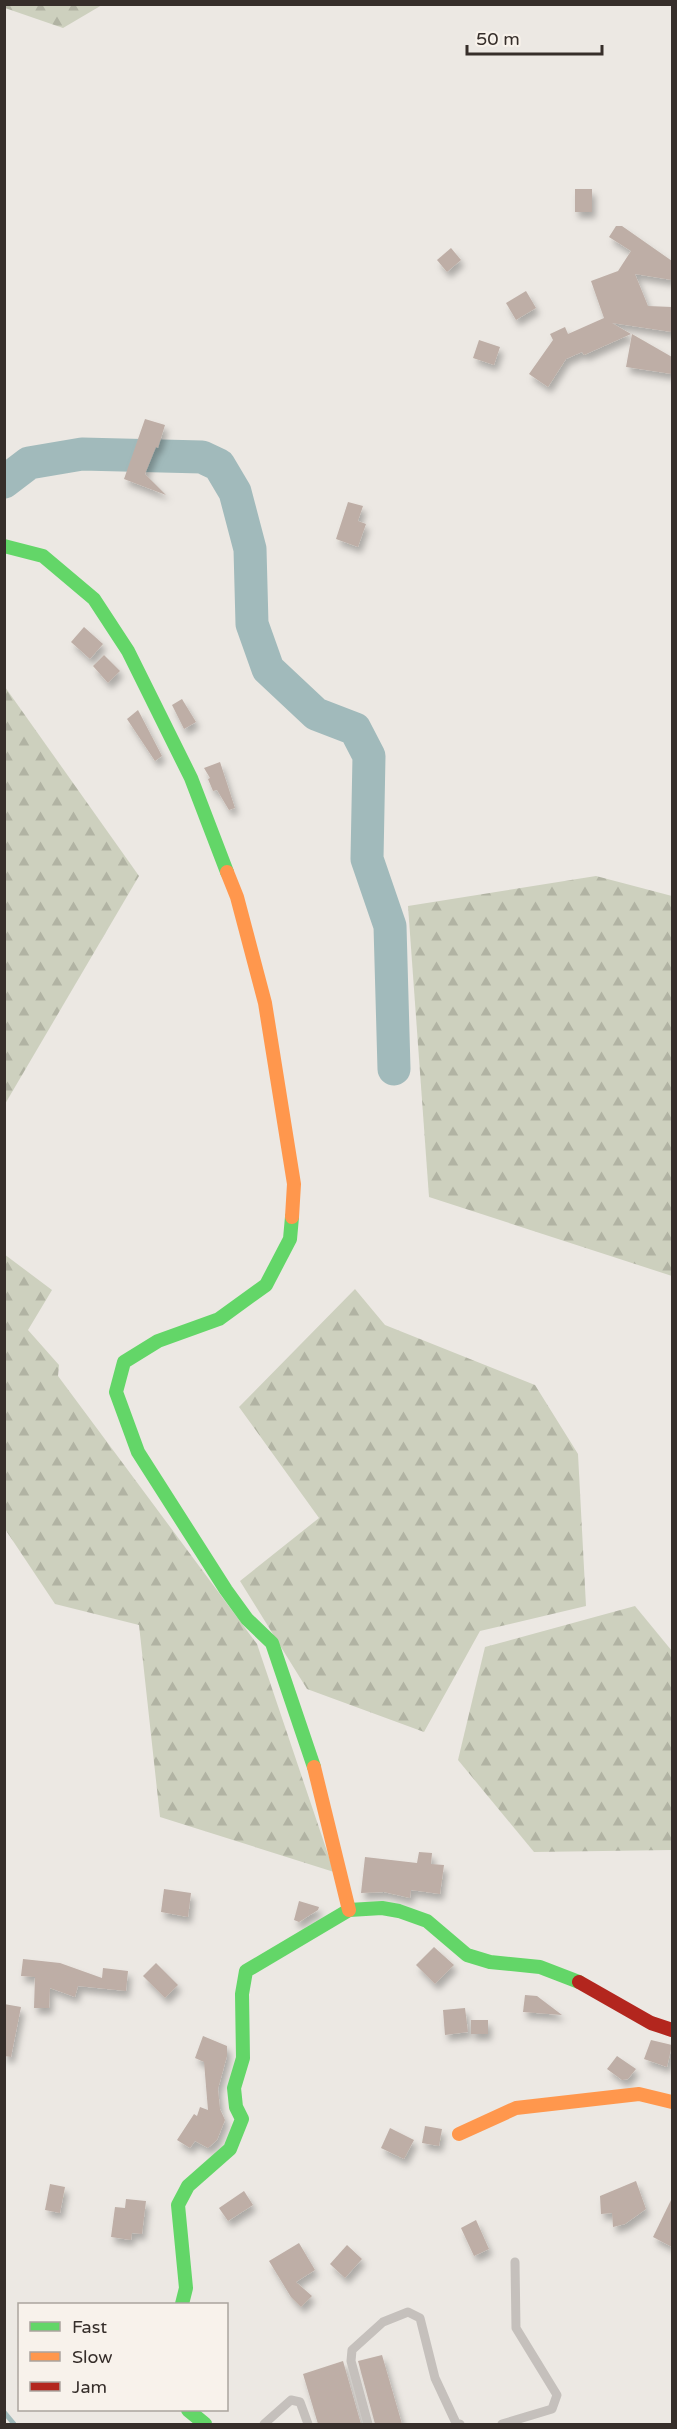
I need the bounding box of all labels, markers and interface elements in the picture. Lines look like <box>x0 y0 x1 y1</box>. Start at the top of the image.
scale bar <box>467 18 602 56</box>
text: 50 m <box>476 28 520 50</box>
legend <box>18 2303 228 2411</box>
text: Fast <box>72 2316 107 2338</box>
text: Slow <box>72 2346 113 2368</box>
text: Jam <box>72 2376 107 2398</box>

